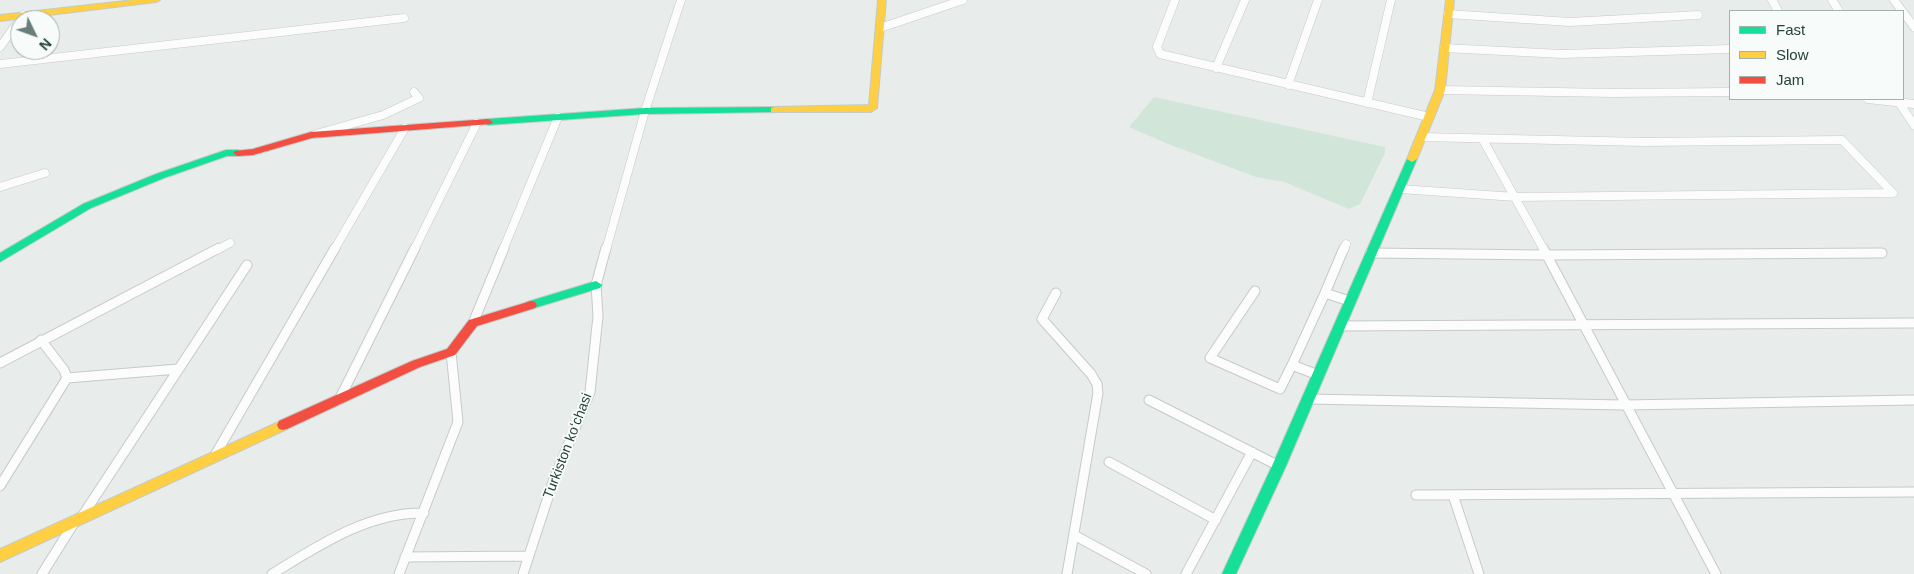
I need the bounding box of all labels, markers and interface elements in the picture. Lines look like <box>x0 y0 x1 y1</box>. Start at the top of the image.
north arrow <box>10 10 60 60</box>
legend <box>1729 10 1904 100</box>
text: Fast <box>1776 21 1805 38</box>
text: N <box>36 35 55 53</box>
text: Slow <box>1776 46 1809 63</box>
text: Jam <box>1776 71 1804 88</box>
street label: Turkiston koʻchasi <box>540 391 596 501</box>

